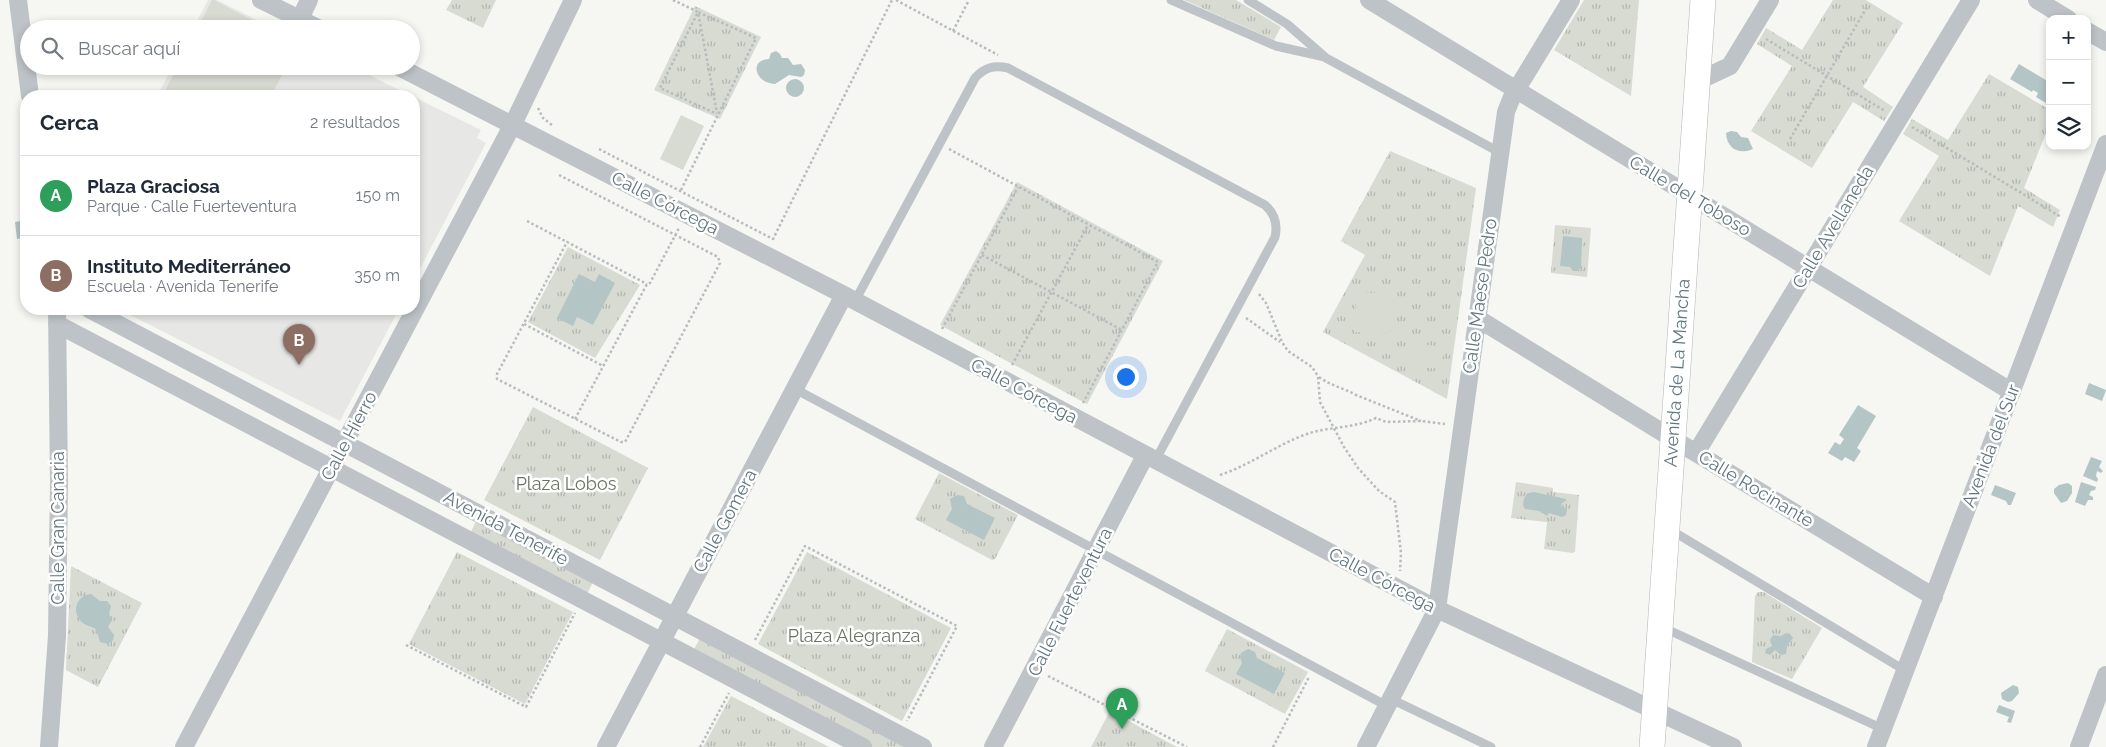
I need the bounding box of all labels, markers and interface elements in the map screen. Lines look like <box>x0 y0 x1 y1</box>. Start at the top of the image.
map controls <box>2046 15 2091 150</box>
button: + <box>2046 15 2091 60</box>
search box <box>20 20 420 75</box>
icon: search <box>38 34 66 62</box>
text: Buscar aquí <box>78 37 180 59</box>
button: − <box>2046 60 2091 105</box>
button: layers <box>2046 105 2091 150</box>
text: Cerca <box>40 110 99 135</box>
text: 2 resultados <box>310 113 400 132</box>
street label: Calle del Toboso <box>1626 151 1755 240</box>
street label: Calle Avellaneda <box>1788 161 1878 292</box>
street label: Calle Córcega <box>608 167 722 239</box>
text: Plaza Graciosa <box>87 175 220 197</box>
text: A <box>51 186 61 205</box>
text: 150 m <box>356 186 400 205</box>
text: Parque · Calle Fuerteventura <box>87 197 297 216</box>
street label: Calle Maese Pedro <box>1458 217 1501 375</box>
text: Instituto Mediterráneo <box>87 255 291 277</box>
text: B <box>51 266 61 285</box>
text: 350 m <box>354 266 400 285</box>
text: Escuela · Avenida Tenerife <box>87 277 279 296</box>
street label: Avenida de La Mancha <box>1659 278 1694 468</box>
pin: B <box>283 324 315 365</box>
street label: Calle Córcega <box>967 354 1081 427</box>
your location <box>1113 364 1139 390</box>
street label: Avenida del Sur <box>1957 381 2024 510</box>
street label: Calle Hierro <box>316 387 381 484</box>
street label: Calle Rocinante <box>1695 446 1818 531</box>
street label: Calle Gran Canaria <box>47 451 68 605</box>
street label: Calle Gomera <box>689 466 761 576</box>
park label: Plaza Lobos <box>516 473 617 494</box>
street label: Avenida Tenerife <box>440 486 572 569</box>
street label: Calle Fuerteventura <box>1023 524 1116 680</box>
street label: Calle Córcega <box>1325 543 1439 616</box>
park label: Plaza Alegranza <box>788 625 920 646</box>
pin: A <box>1106 688 1138 729</box>

